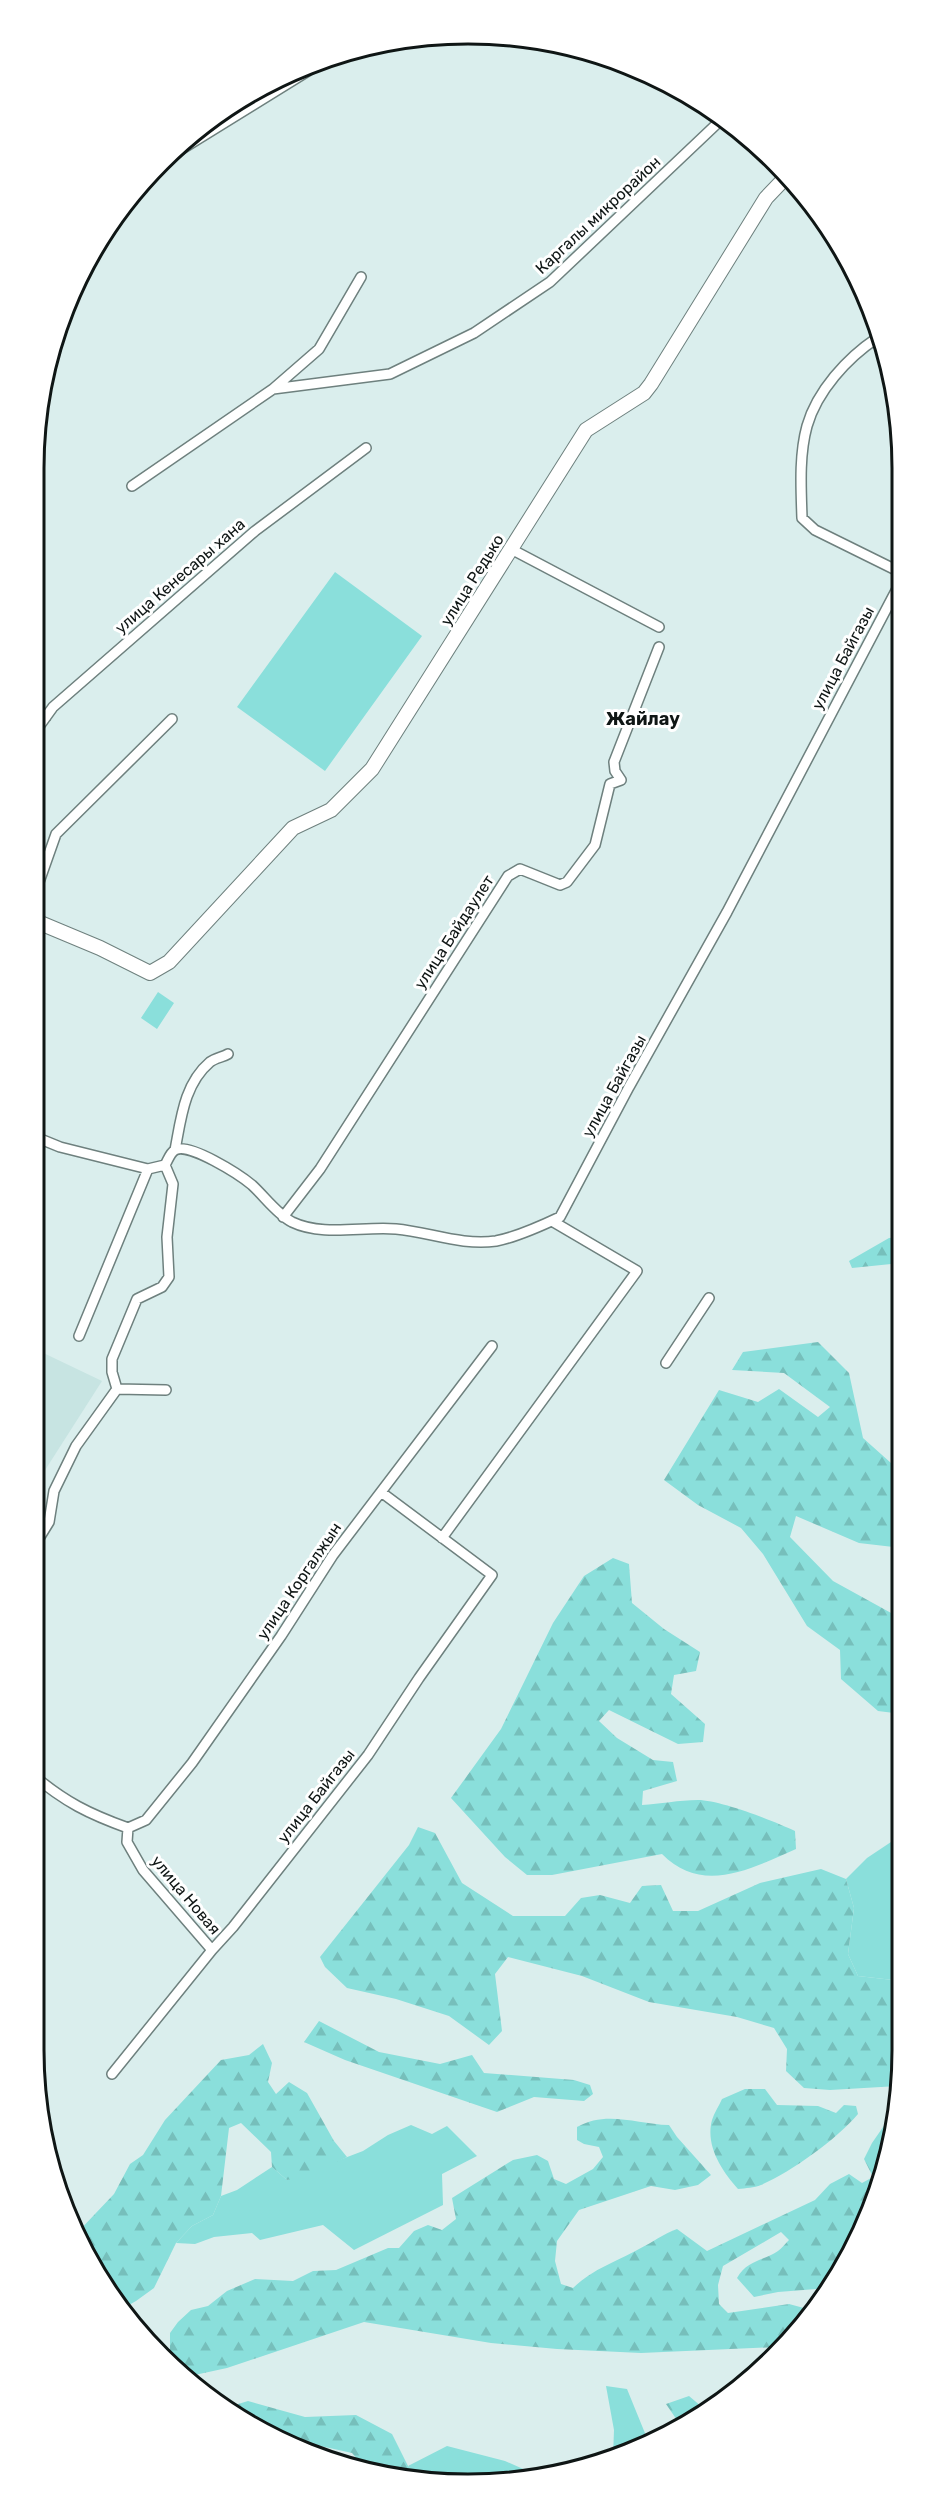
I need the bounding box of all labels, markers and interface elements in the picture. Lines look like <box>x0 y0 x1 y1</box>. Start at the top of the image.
street label: Каргалы микрорайон <box>532 152 664 278</box>
street label: улица Кенесары хана <box>111 514 249 638</box>
street label: улица Редько <box>436 531 508 629</box>
street label: улица Байгазы <box>808 603 878 713</box>
district label: Жайлау <box>606 708 680 730</box>
street label: улица Байдаулет <box>410 872 498 992</box>
street label: улица Байгазы <box>578 1032 650 1140</box>
street label: улица Коргалжын <box>253 1519 345 1643</box>
street label: улица Байгазы <box>273 1745 359 1847</box>
street label: улица Новая <box>148 1852 224 1938</box>

